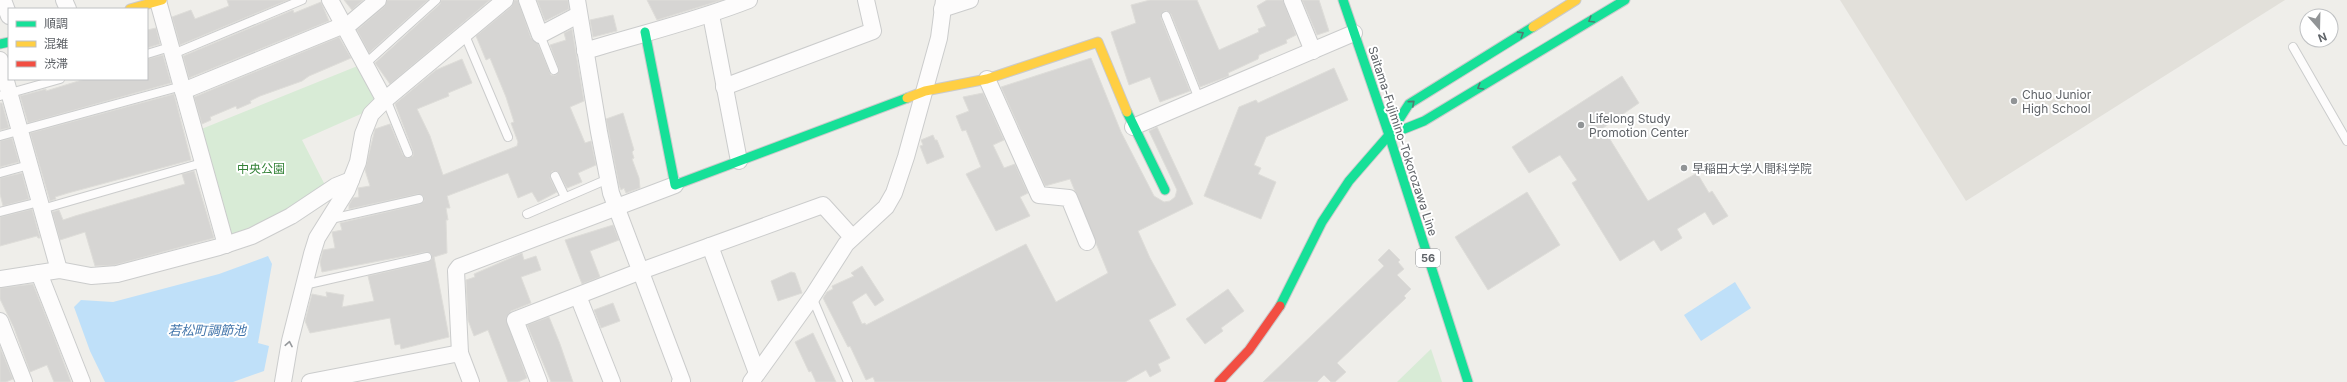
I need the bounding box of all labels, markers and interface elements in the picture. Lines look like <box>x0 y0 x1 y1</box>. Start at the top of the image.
legend <box>8 8 148 80</box>
north arrow <box>2299 8 2339 48</box>
one-way arrow <box>1588 15 1595 23</box>
text: 順調 <box>44 16 68 31</box>
text: N <box>2316 29 2329 45</box>
one-way arrow <box>1517 32 1524 39</box>
text: 混雑 <box>44 36 68 51</box>
street label: Saitama-Fujimino-Tokorozawa Line <box>1365 44 1441 238</box>
text: 渋滞 <box>44 56 68 71</box>
one-way arrow <box>1477 82 1484 90</box>
place label: Chuo Junior High School <box>2022 87 2092 116</box>
marker: Chuo Junior High School <box>2009 96 2019 106</box>
one-way arrow <box>1407 101 1414 108</box>
place label: Lifelong Study Promotion Center <box>1589 111 1689 140</box>
marker: Lifelong Study Promotion Center <box>1576 120 1586 130</box>
park label: 中央公園 <box>237 161 285 176</box>
place label: 早稲田大学人間科学院 <box>1692 161 1812 176</box>
marker: 早稲田大学人間科学院 <box>1679 163 1689 173</box>
road number: 56 <box>1416 249 1440 267</box>
water label: 若松町調節池 <box>168 322 248 338</box>
one-way arrow <box>285 340 293 347</box>

